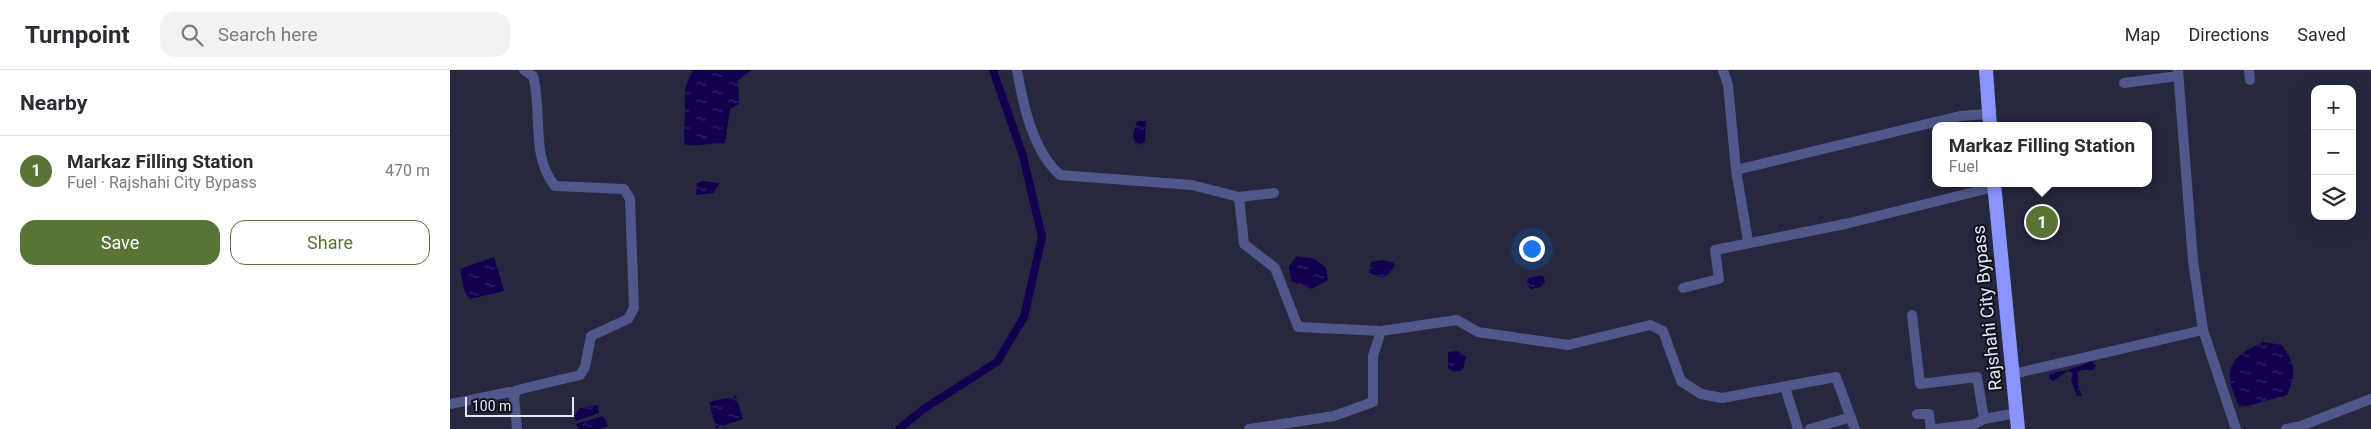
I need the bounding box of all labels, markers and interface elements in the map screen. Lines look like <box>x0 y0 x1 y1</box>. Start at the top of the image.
search box <box>160 12 510 57</box>
text: Turnpoint <box>25 21 130 49</box>
icon: search <box>178 21 206 49</box>
text: Search here <box>218 23 318 46</box>
text: Map <box>2125 24 2160 45</box>
text: Directions <box>2188 24 2269 45</box>
text: Saved <box>2297 24 2346 45</box>
map controls <box>2311 85 2356 220</box>
button: + <box>2311 85 2356 130</box>
text: Nearby <box>20 91 87 115</box>
popup <box>1932 122 2152 187</box>
button: − <box>2311 130 2356 175</box>
text: Markaz Filling Station <box>1949 134 2135 157</box>
text: Markaz Filling Station <box>67 150 253 173</box>
text: Fuel <box>1949 157 1979 176</box>
text: 1 <box>31 161 41 180</box>
text: 470 m <box>385 161 430 180</box>
text: Fuel · Rajshahi City Bypass <box>67 173 257 192</box>
button: layers <box>2311 175 2356 220</box>
pin: 1 <box>2026 203 2058 241</box>
button: Save <box>20 220 220 265</box>
button: Share <box>230 220 430 265</box>
street label: Rajshahi City Bypass <box>1967 224 2006 392</box>
your location <box>1519 236 1545 262</box>
scale bar <box>465 394 574 417</box>
text: 100 m <box>472 398 511 414</box>

